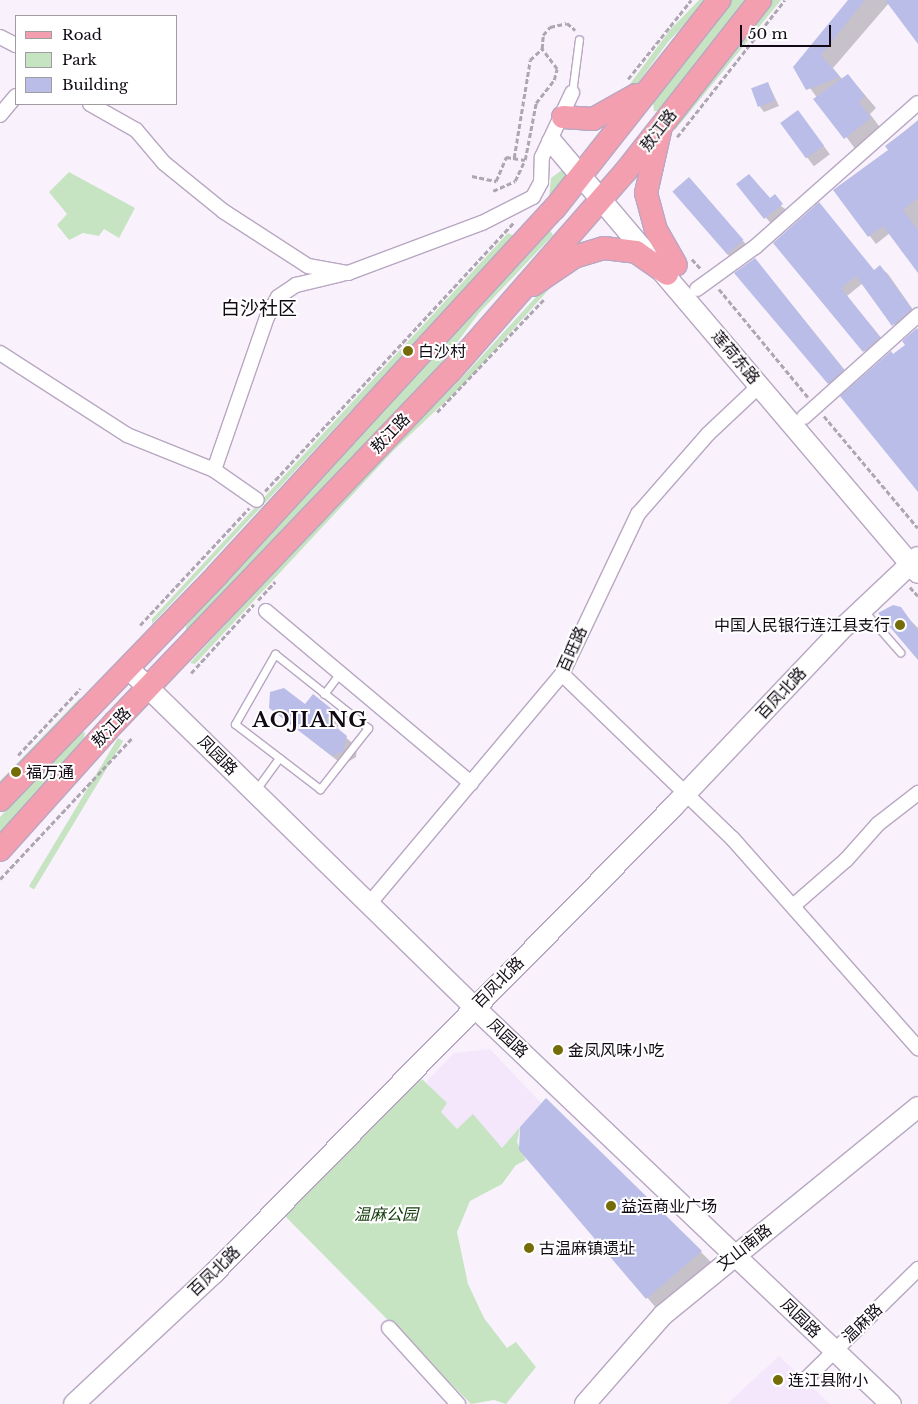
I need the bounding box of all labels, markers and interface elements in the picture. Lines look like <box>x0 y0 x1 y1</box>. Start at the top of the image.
legend <box>15 15 178 105</box>
scale bar <box>743 15 834 47</box>
text: 50 m <box>748 24 788 43</box>
text: Road <box>62 25 102 44</box>
text: Park <box>62 50 97 69</box>
text: Building <box>62 75 128 94</box>
street label: 敖江路 <box>636 105 680 155</box>
district label: 白沙社区 <box>221 298 297 320</box>
street label: 莲荷东路 <box>708 326 764 388</box>
place label: 白沙村 <box>418 341 466 361</box>
marker: 白沙村 <box>402 345 414 357</box>
street label: 敖江路 <box>366 409 414 457</box>
place label: 中国人民银行连江县支行 <box>714 615 890 635</box>
marker: 中国人民银行连江县支行 <box>894 619 906 631</box>
street label: 百旺路 <box>553 623 591 675</box>
street label: 百凤北路 <box>752 663 810 723</box>
street label: 敖江路 <box>87 703 135 751</box>
district label: AOJIANG <box>251 707 369 733</box>
street label: 凤园路 <box>194 731 242 779</box>
place label: 福万通 <box>26 762 74 782</box>
marker: 福万通 <box>10 766 22 778</box>
street label: 百凤北路 <box>469 953 527 1011</box>
street label: 凤园路 <box>484 1015 532 1061</box>
place label: 金凤风味小吃 <box>568 1040 664 1060</box>
marker: 金凤风味小吃 <box>552 1044 564 1056</box>
place label: 益运商业广场 <box>621 1196 717 1216</box>
marker: 益运商业广场 <box>605 1200 617 1212</box>
park label: 温麻公园 <box>354 1204 418 1224</box>
street label: 文山南路 <box>713 1220 775 1274</box>
place label: 古温麻镇遗址 <box>539 1238 635 1258</box>
street label: 百凤北路 <box>184 1242 244 1300</box>
marker: 古温麻镇遗址 <box>523 1242 535 1254</box>
street label: 凤园路 <box>777 1294 825 1342</box>
street label: 温麻路 <box>838 1299 886 1347</box>
place label: 连江县附小 <box>788 1370 868 1390</box>
marker: 连江县附小 <box>772 1374 784 1386</box>

